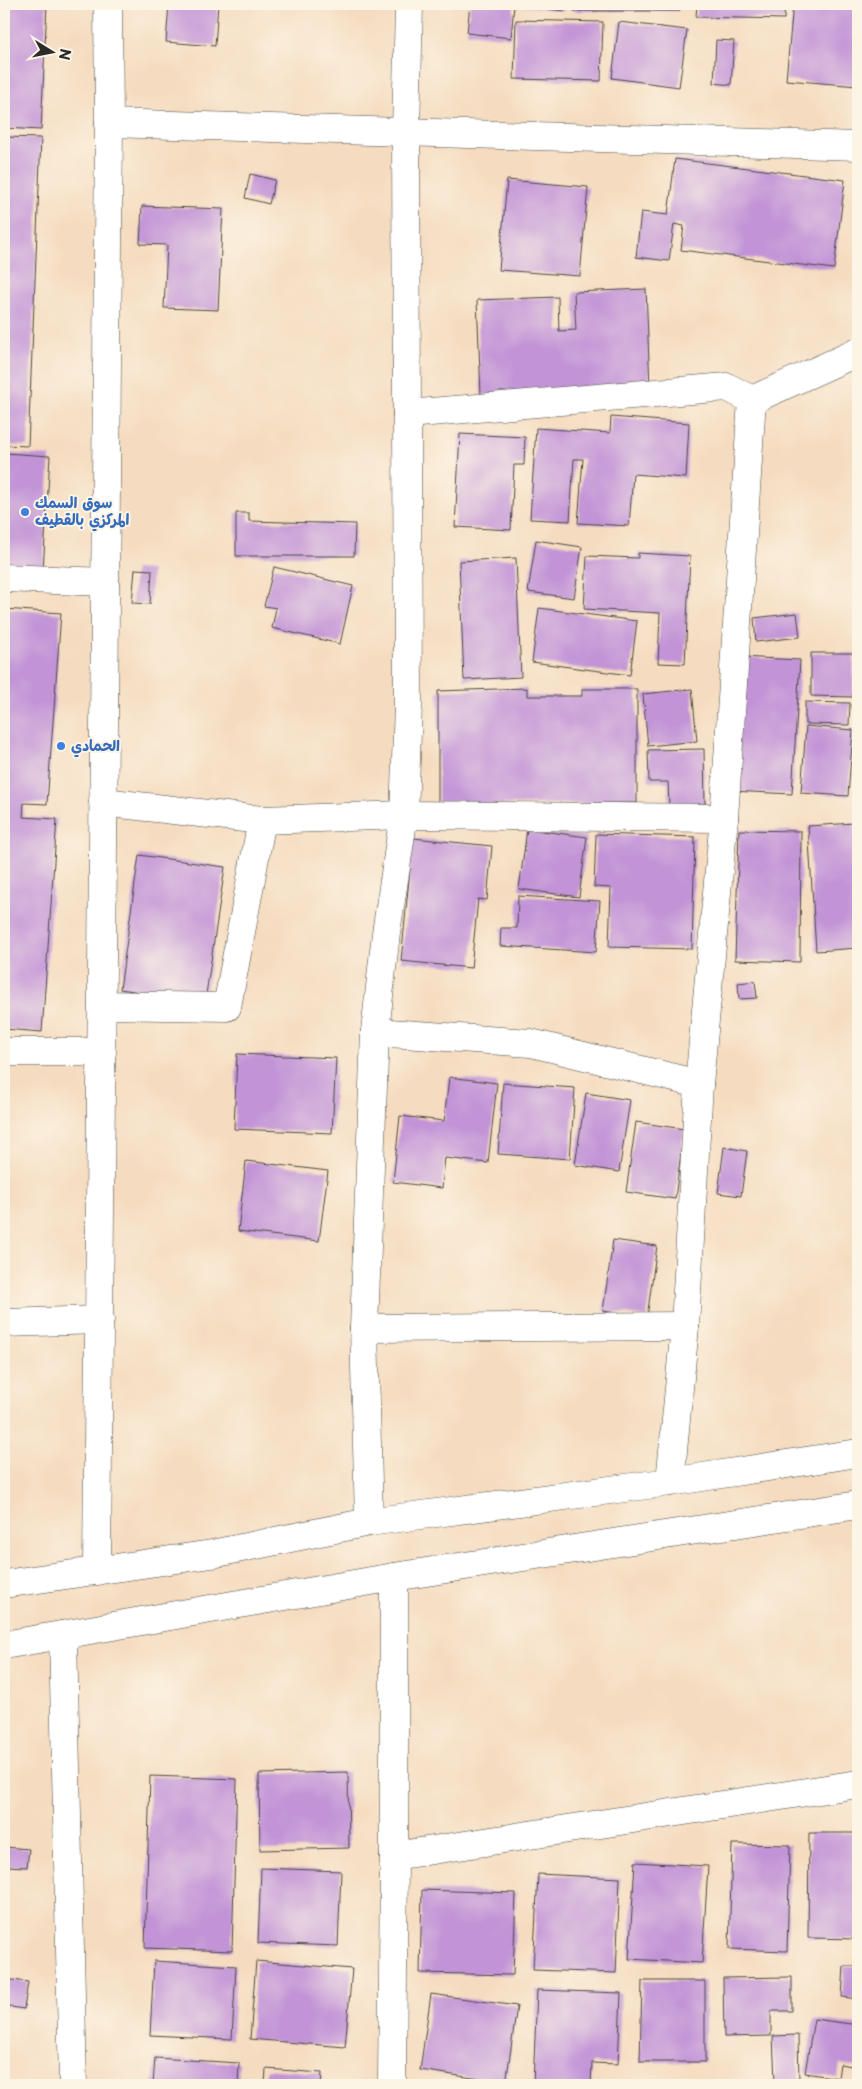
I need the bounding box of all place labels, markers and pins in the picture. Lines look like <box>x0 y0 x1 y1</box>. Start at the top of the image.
place label: سوق السمك المركزي بالقطيف <box>35 490 130 532</box>
marker: سوق السمك المركزي بالقطيف <box>19 506 31 518</box>
place label: الحمادي <box>71 733 120 758</box>
marker: الحمادي <box>55 740 67 752</box>

